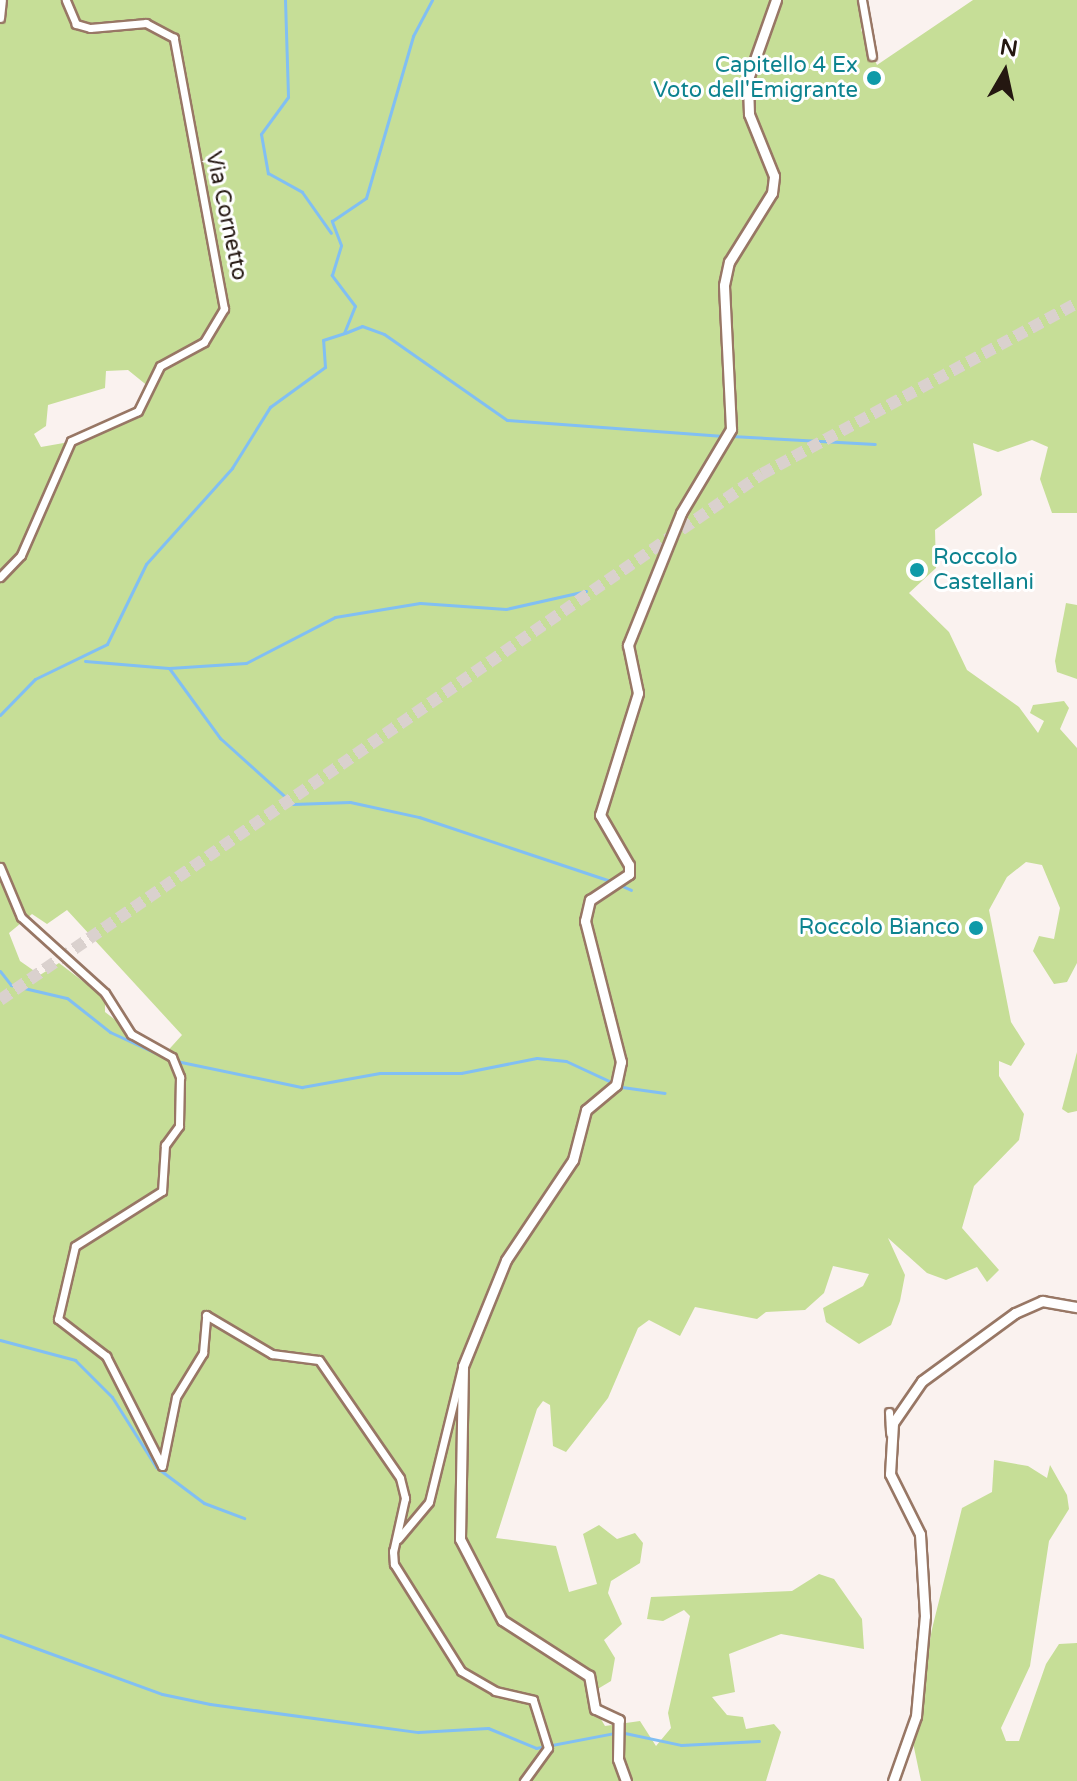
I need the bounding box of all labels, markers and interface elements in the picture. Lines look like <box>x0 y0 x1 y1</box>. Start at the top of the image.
north arrow <box>965 32 1045 112</box>
text: N <box>998 34 1020 63</box>
place label: Capitello 4 Ex Voto dell'Emigrante <box>653 52 858 104</box>
marker: Capitello 4 Ex Voto dell'Emigrante <box>865 69 883 87</box>
street label: Via Cornetto <box>199 149 253 283</box>
place label: Roccolo Castellani <box>933 544 1034 596</box>
marker: Roccolo Castellani <box>908 561 926 579</box>
place label: Roccolo Bianco <box>798 915 960 941</box>
marker: Roccolo Bianco <box>967 919 985 937</box>

